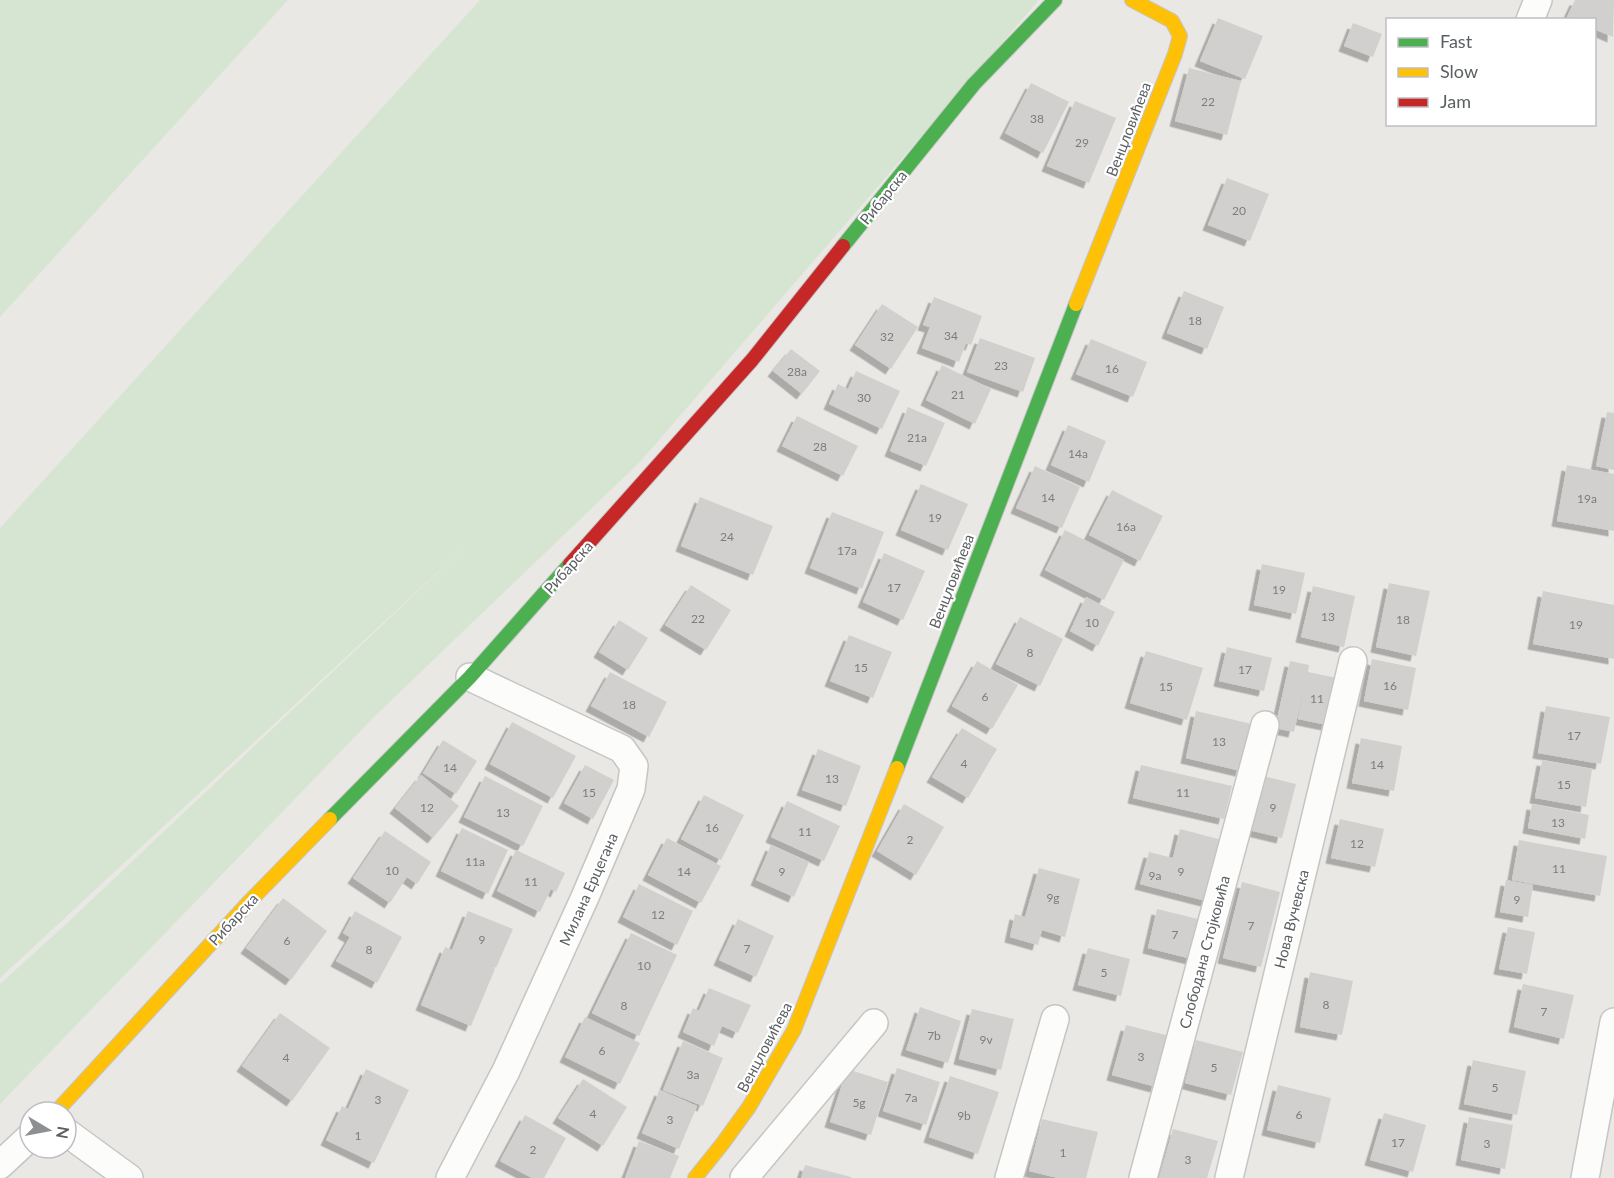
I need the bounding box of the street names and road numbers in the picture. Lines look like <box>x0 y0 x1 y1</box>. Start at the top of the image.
street label: Венцловићева <box>1102 79 1154 179</box>
street label: Рибарска <box>856 166 910 228</box>
street label: Венцловићева <box>925 531 977 631</box>
street label: Рибарска <box>540 537 596 597</box>
street label: Милана Ерцегана <box>555 830 621 948</box>
street label: Нова Вучевска <box>1270 868 1312 970</box>
street label: Слободана Стојковића <box>1175 873 1233 1031</box>
street label: Рибарска <box>204 889 262 949</box>
street label: Венцловићева <box>733 999 795 1095</box>

